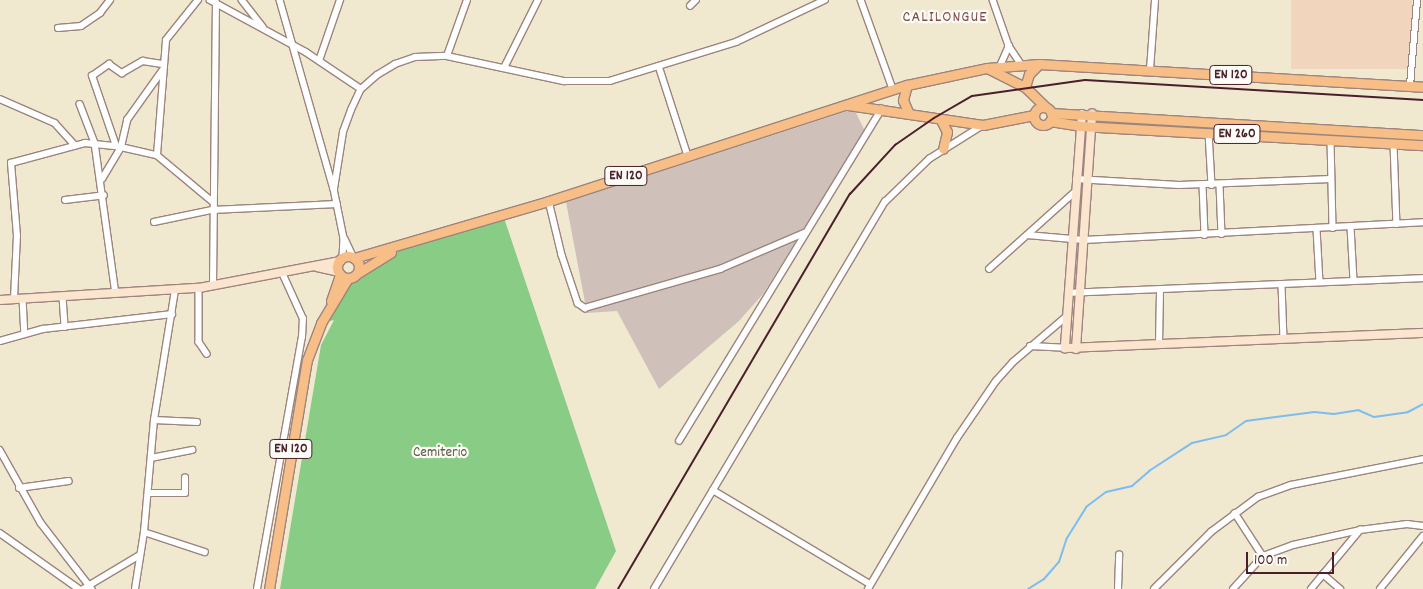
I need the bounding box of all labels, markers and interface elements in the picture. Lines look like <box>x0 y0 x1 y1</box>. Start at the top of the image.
district label: CALILONGUE <box>901 8 989 28</box>
road number: EN 120 <box>1208 64 1254 86</box>
road number: EN 260 <box>1213 122 1261 146</box>
road number: EN 120 <box>604 165 648 188</box>
road number: EN 120 <box>268 438 314 460</box>
park label: Cemiterio <box>413 445 467 463</box>
scale bar <box>1248 542 1336 574</box>
text: 100 m <box>1254 550 1287 572</box>

